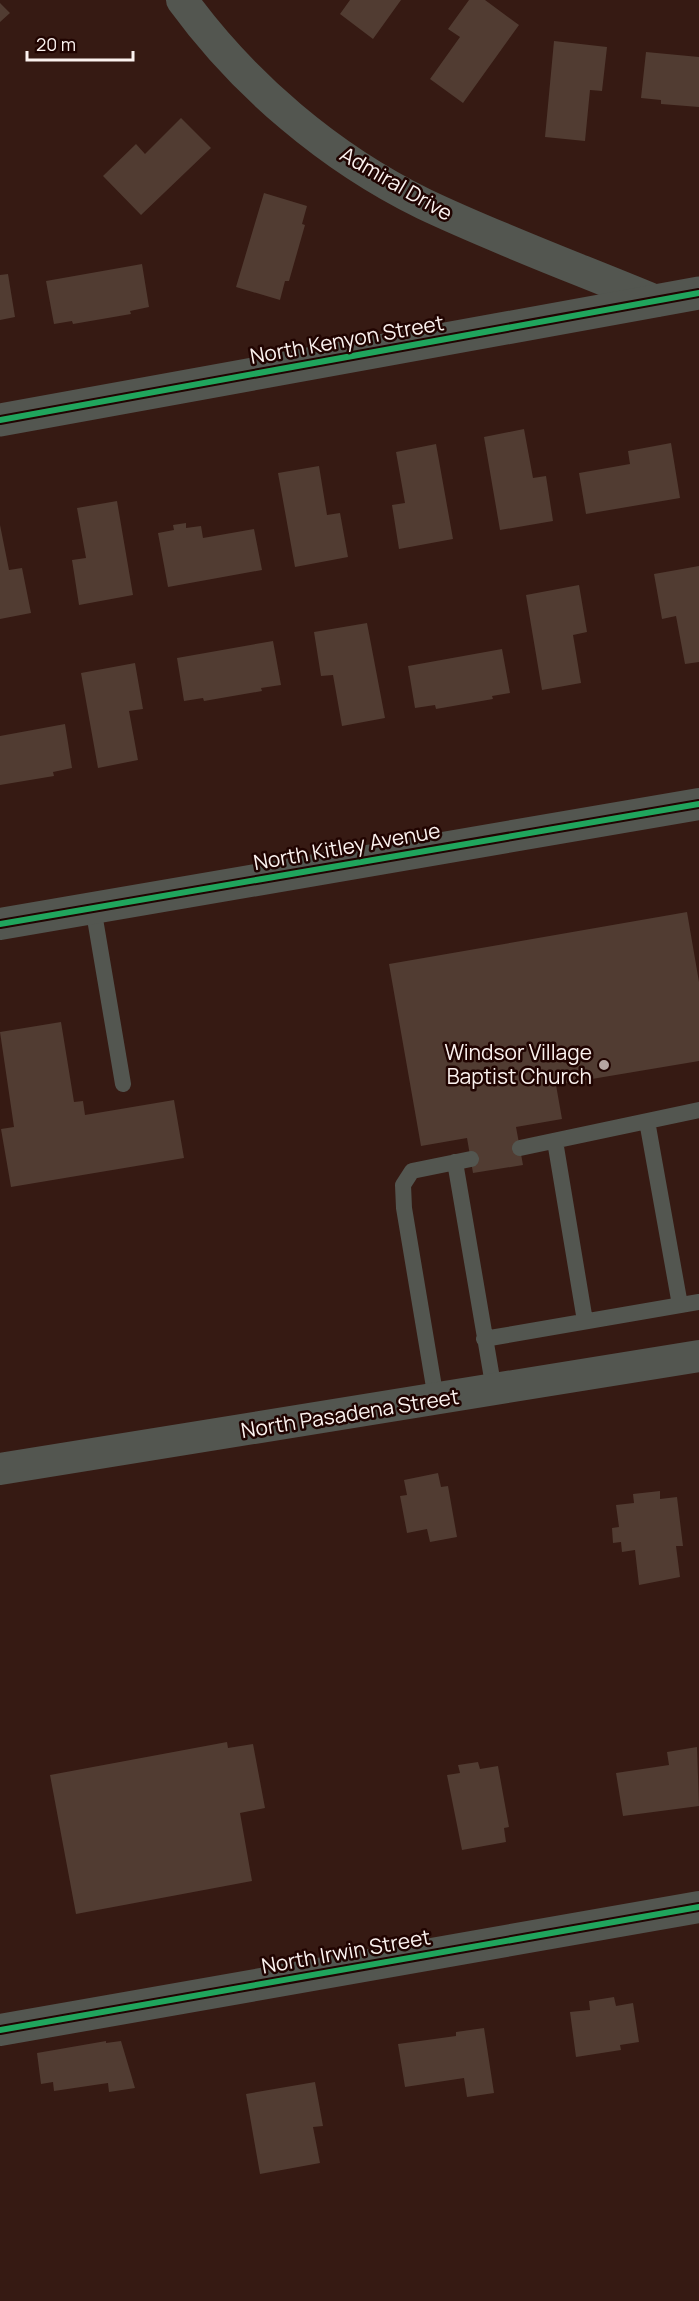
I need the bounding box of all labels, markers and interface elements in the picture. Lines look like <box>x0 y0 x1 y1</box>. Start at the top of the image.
scale bar <box>27 24 134 62</box>
text: 20 m <box>36 32 76 56</box>
street label: Admiral Drive <box>335 140 458 227</box>
street label: North Kenyon Street <box>248 308 446 370</box>
street label: North Kitley Avenue <box>251 816 443 876</box>
place label: Windsor Village Baptist Church <box>444 1038 592 1090</box>
marker: Windsor Village Baptist Church <box>597 1058 611 1072</box>
street label: North Pasadena Street <box>239 1382 461 1444</box>
street label: North Irwin Street <box>259 1922 433 1980</box>

